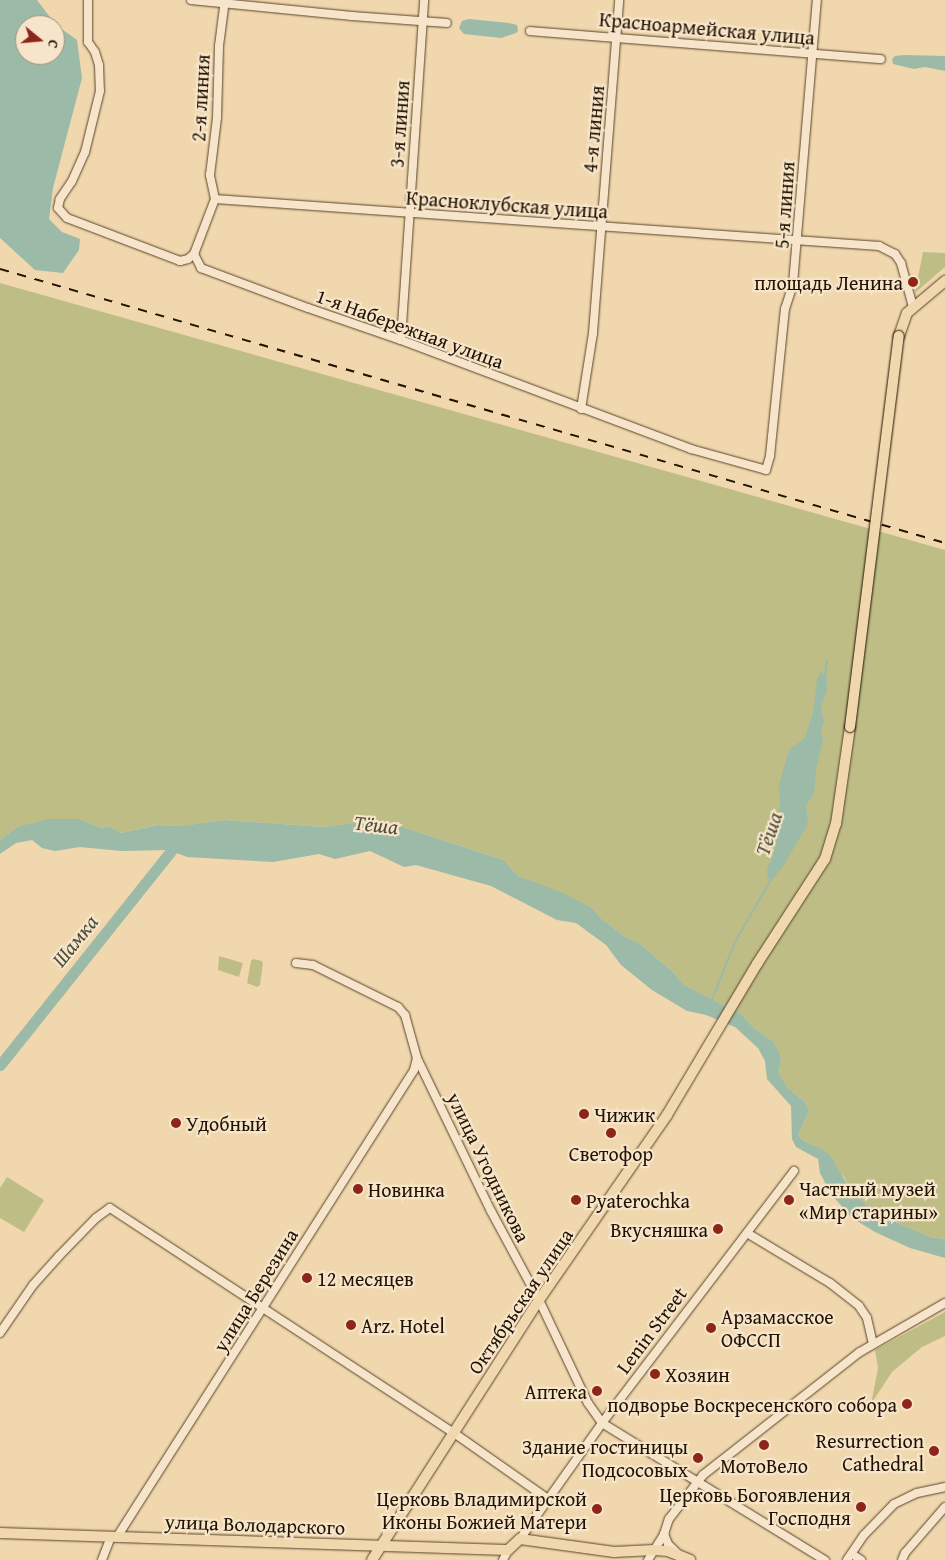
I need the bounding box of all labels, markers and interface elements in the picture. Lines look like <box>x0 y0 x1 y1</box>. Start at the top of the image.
street label: Красноармейская улица <box>598 7 816 49</box>
north arrow <box>15 15 65 65</box>
text: С <box>43 37 64 51</box>
street label: 2-я линия <box>186 54 214 142</box>
street label: 3-я линия <box>384 79 414 169</box>
street label: 4-я линия <box>577 84 609 174</box>
street label: 5-я линия <box>769 160 799 250</box>
street label: Красноклубская улица <box>405 185 609 223</box>
place label: площадь Ленина <box>754 270 903 294</box>
marker: площадь Ленина <box>907 276 919 288</box>
street label: 1-я Набережная улица <box>313 283 507 373</box>
water label: Тёша <box>750 809 788 859</box>
water label: Тёша <box>353 810 399 840</box>
water label: Шамка <box>47 910 103 972</box>
street label: улица Угодникова <box>442 1088 536 1246</box>
place label: Чижик <box>594 1102 655 1126</box>
marker: Чижик <box>578 1108 590 1120</box>
place label: Удобный <box>186 1111 267 1135</box>
marker: Удобный <box>170 1117 182 1129</box>
marker: Светофор <box>605 1127 617 1139</box>
place label: Светофор <box>569 1141 653 1165</box>
place label: Частный музей «Мир старины» <box>799 1176 938 1223</box>
place label: Новинка <box>368 1177 445 1201</box>
marker: Новинка <box>352 1183 364 1195</box>
place label: Pyaterochka <box>586 1188 690 1212</box>
marker: Pyaterochka <box>570 1194 582 1206</box>
marker: Частный музей «Мир старины» <box>783 1194 795 1206</box>
place label: Вкусняшка <box>610 1217 708 1241</box>
marker: Вкусняшка <box>712 1223 724 1235</box>
street label: улица Березина <box>207 1224 303 1356</box>
street label: Октябрьская улица <box>462 1224 578 1378</box>
place label: 12 месяцев <box>317 1266 414 1290</box>
marker: 12 месяцев <box>301 1272 313 1284</box>
street label: Lenin Street <box>611 1282 691 1378</box>
place label: Арзамасское ОФССП <box>721 1304 834 1351</box>
place label: Arz. Hotel <box>361 1313 445 1337</box>
marker: Arz. Hotel <box>345 1319 357 1331</box>
marker: Арзамасское ОФССП <box>705 1322 717 1334</box>
place label: Хозяин <box>665 1362 730 1386</box>
marker: Хозяин <box>649 1368 661 1380</box>
place label: Аптека <box>525 1379 587 1403</box>
marker: Аптека <box>591 1385 603 1397</box>
place label: подворье Воскресенского собора <box>607 1392 897 1416</box>
marker: подворье Воскресенского собора <box>901 1398 913 1410</box>
place label: Resurrection Cathedral <box>816 1428 924 1475</box>
place label: Здание гостиницы Подсосовых <box>522 1434 688 1481</box>
marker: МотоВело <box>758 1439 770 1451</box>
marker: Resurrection Cathedral <box>928 1445 940 1457</box>
marker: Здание гостиницы Подсосовых <box>692 1452 704 1464</box>
place label: МотоВело <box>720 1453 808 1477</box>
place label: Церковь Богоявления Господня <box>660 1483 851 1530</box>
place label: Церковь Владимирской Иконы Божией Матери <box>377 1486 587 1533</box>
marker: Церковь Богоявления Господня <box>855 1501 867 1513</box>
marker: Церковь Владимирской Иконы Божией Матери <box>591 1503 603 1515</box>
street label: улица Володарского <box>164 1509 346 1539</box>

